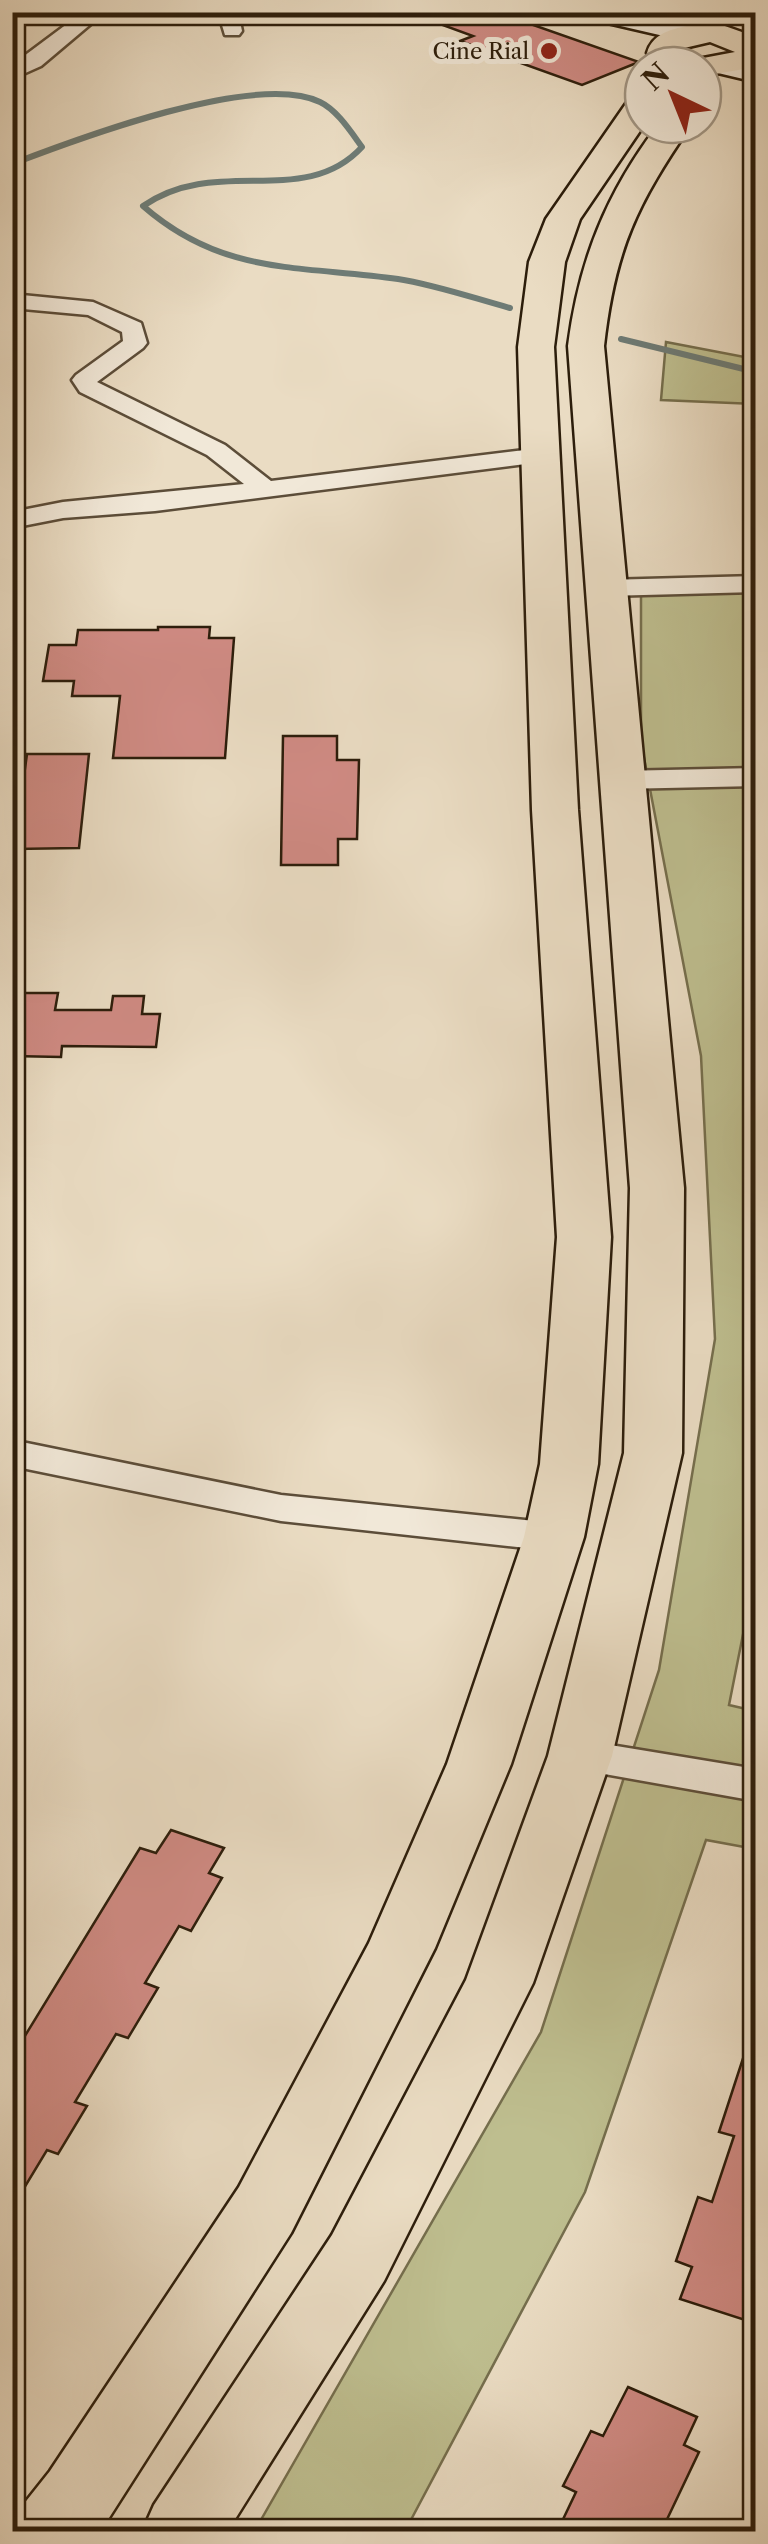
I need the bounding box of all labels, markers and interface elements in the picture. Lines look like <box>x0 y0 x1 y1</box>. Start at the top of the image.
place label: Cine Rial <box>432 38 529 65</box>
marker: Cine Rial <box>538 40 560 62</box>
north arrow <box>623 45 723 145</box>
text: N <box>635 56 676 97</box>

